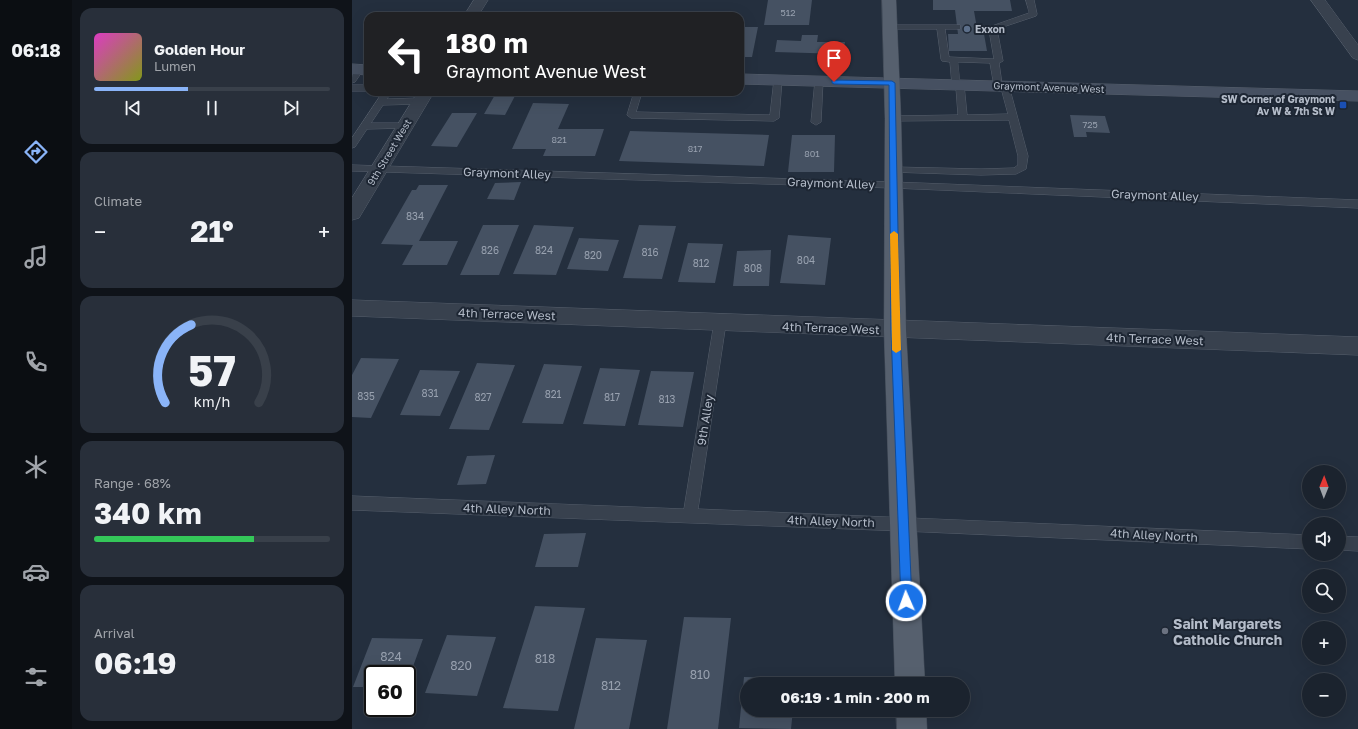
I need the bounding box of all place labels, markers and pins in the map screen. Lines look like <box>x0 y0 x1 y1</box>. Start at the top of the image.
place label: Exxon <box>975 23 1005 35</box>
marker: Exxon <box>962 24 972 34</box>
pin <box>817 41 851 82</box>
place label: SW Corner of Graymont Av W & 7th St W <box>1221 93 1335 117</box>
marker: SW Corner of Graymont Av W & 7th St W <box>1338 100 1348 110</box>
place label: Saint Margarets Catholic Church <box>1173 615 1282 648</box>
marker: Saint Margarets Catholic Church <box>1160 626 1170 636</box>

